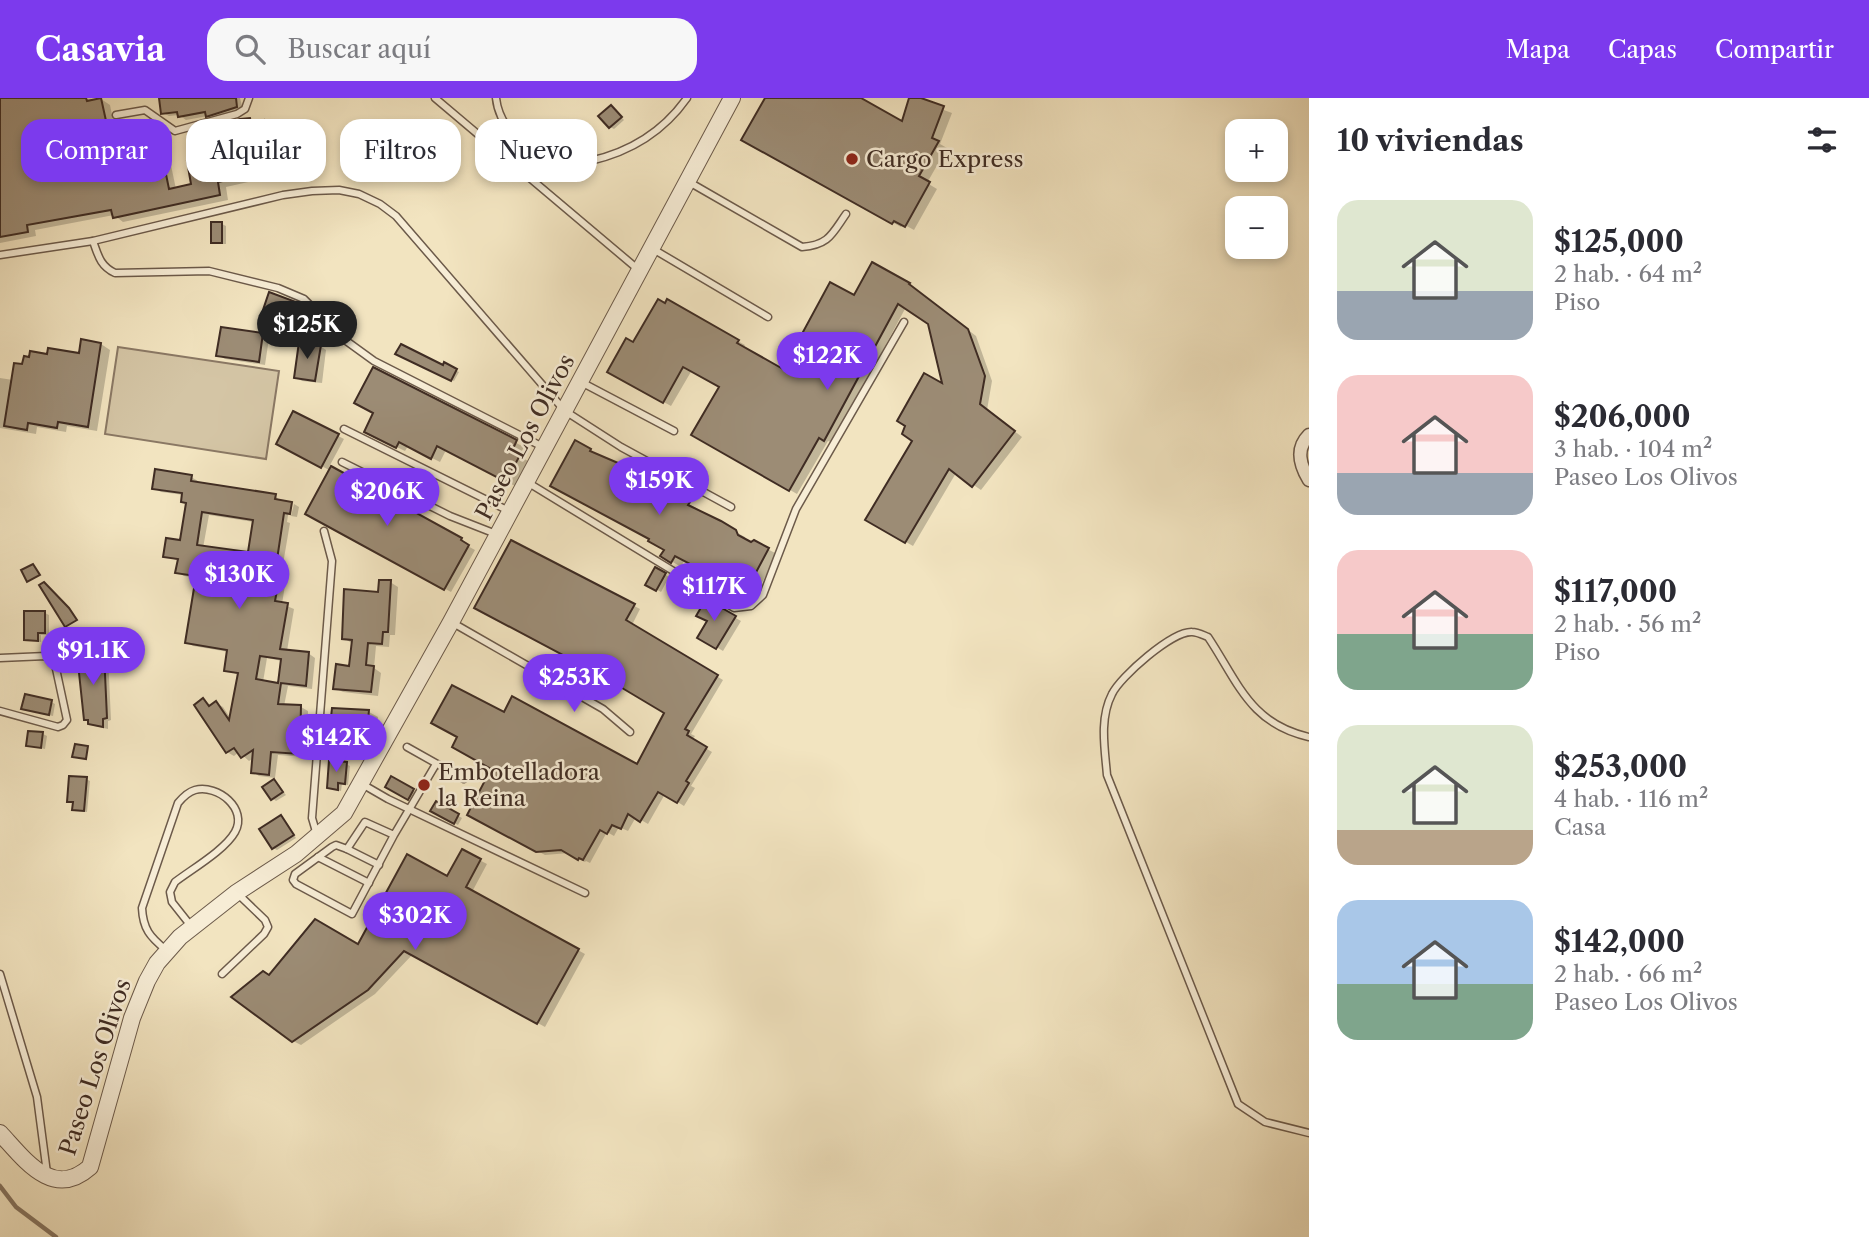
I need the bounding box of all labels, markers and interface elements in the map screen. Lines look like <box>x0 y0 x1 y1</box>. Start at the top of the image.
search box <box>207 18 697 81</box>
text: Casavia <box>35 29 165 70</box>
icon: search <box>231 30 269 68</box>
text: Buscar aquí <box>287 33 431 65</box>
text: Mapa <box>1506 35 1570 64</box>
text: Capas <box>1608 35 1677 64</box>
text: Compartir <box>1715 35 1834 64</box>
chip: Comprar <box>21 119 172 182</box>
chip: Alquilar <box>186 119 326 182</box>
chip: Filtros <box>340 119 461 182</box>
chip: Nuevo <box>475 119 597 182</box>
map controls <box>1225 119 1288 259</box>
button: + <box>1225 119 1288 182</box>
icon: filters <box>1803 121 1841 159</box>
text: 10 viviendas <box>1337 122 1524 159</box>
place label: Cargo Express <box>866 145 1023 173</box>
marker: Cargo Express <box>844 151 860 167</box>
button: − <box>1225 196 1288 259</box>
text: $125,000 <box>1554 223 1684 260</box>
icon: home <box>1393 228 1477 312</box>
text: 2 hab. · 64 m² <box>1554 260 1702 288</box>
text: Piso <box>1554 288 1600 316</box>
pin: $125K <box>258 302 356 361</box>
text: $125K <box>273 310 341 338</box>
pin: $122K <box>778 332 876 392</box>
text: $122K <box>793 341 861 369</box>
street label: Paseo Los Olivos <box>469 349 581 525</box>
text: $206,000 <box>1554 398 1691 435</box>
icon: home <box>1393 403 1477 487</box>
text: 3 hab. · 104 m² <box>1554 435 1712 463</box>
pin: $159K <box>610 458 708 517</box>
text: Paseo Los Olivos <box>1554 463 1738 491</box>
text: $159K <box>625 466 693 494</box>
pin: $206K <box>338 468 436 528</box>
text: $206K <box>350 477 424 505</box>
pin: $130K <box>190 552 288 611</box>
text: $130K <box>204 560 274 588</box>
pin: $117K <box>665 564 763 623</box>
text: $117K <box>682 572 746 600</box>
text: $117,000 <box>1554 573 1677 610</box>
icon: home <box>1393 578 1477 662</box>
text: 2 hab. · 56 m² <box>1554 610 1701 638</box>
pin: $91.1K <box>36 628 150 687</box>
text: $91.1K <box>57 636 129 664</box>
text: Piso <box>1554 638 1600 666</box>
pin: $253K <box>525 654 623 714</box>
text: $253K <box>539 663 609 691</box>
pin: $142K <box>287 714 385 774</box>
text: $142K <box>302 723 370 751</box>
text: $253,000 <box>1554 748 1687 785</box>
icon: home <box>1393 753 1477 837</box>
place label: Embotelladora la Reina <box>438 758 601 812</box>
marker: Embotelladora la Reina <box>416 777 432 793</box>
text: 4 hab. · 116 m² <box>1554 785 1708 813</box>
text: Casa <box>1554 813 1606 841</box>
pin: $302K <box>366 892 464 952</box>
text: $302K <box>379 901 451 929</box>
text: $142,000 <box>1554 923 1685 960</box>
icon: home <box>1393 928 1477 1012</box>
text: 2 hab. · 66 m² <box>1554 960 1702 988</box>
street label: Paseo Los Olivos <box>53 975 137 1159</box>
text: Paseo Los Olivos <box>1554 988 1738 1016</box>

